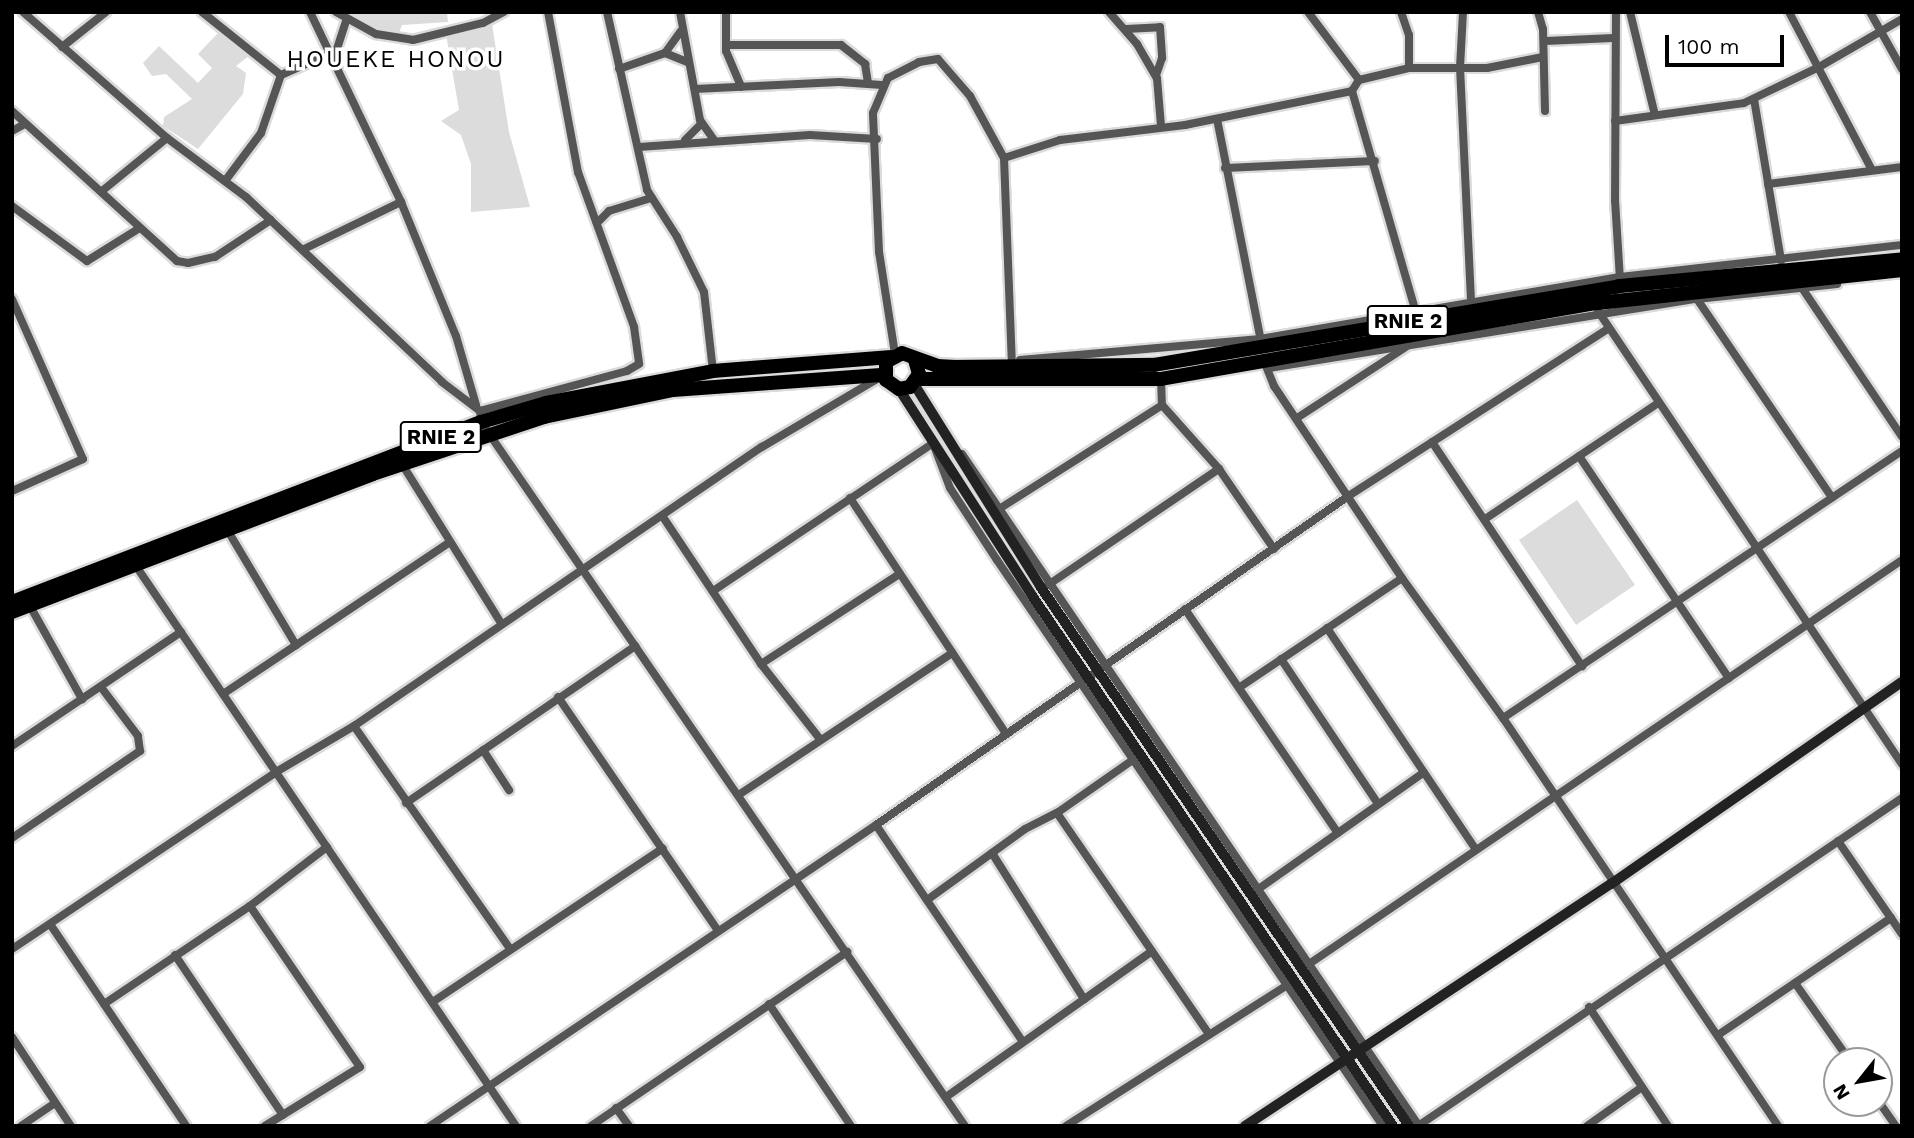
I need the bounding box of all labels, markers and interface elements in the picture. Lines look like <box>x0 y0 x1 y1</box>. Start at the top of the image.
scale bar <box>1669 21 1788 65</box>
text: 100 m <box>1678 34 1740 59</box>
district label: HOUEKE HONOU <box>288 46 504 74</box>
road number: RNIE 2 <box>1366 304 1450 338</box>
road number: RNIE 2 <box>399 420 483 454</box>
north arrow <box>1823 1047 1893 1117</box>
text: N <box>1828 1080 1855 1104</box>

